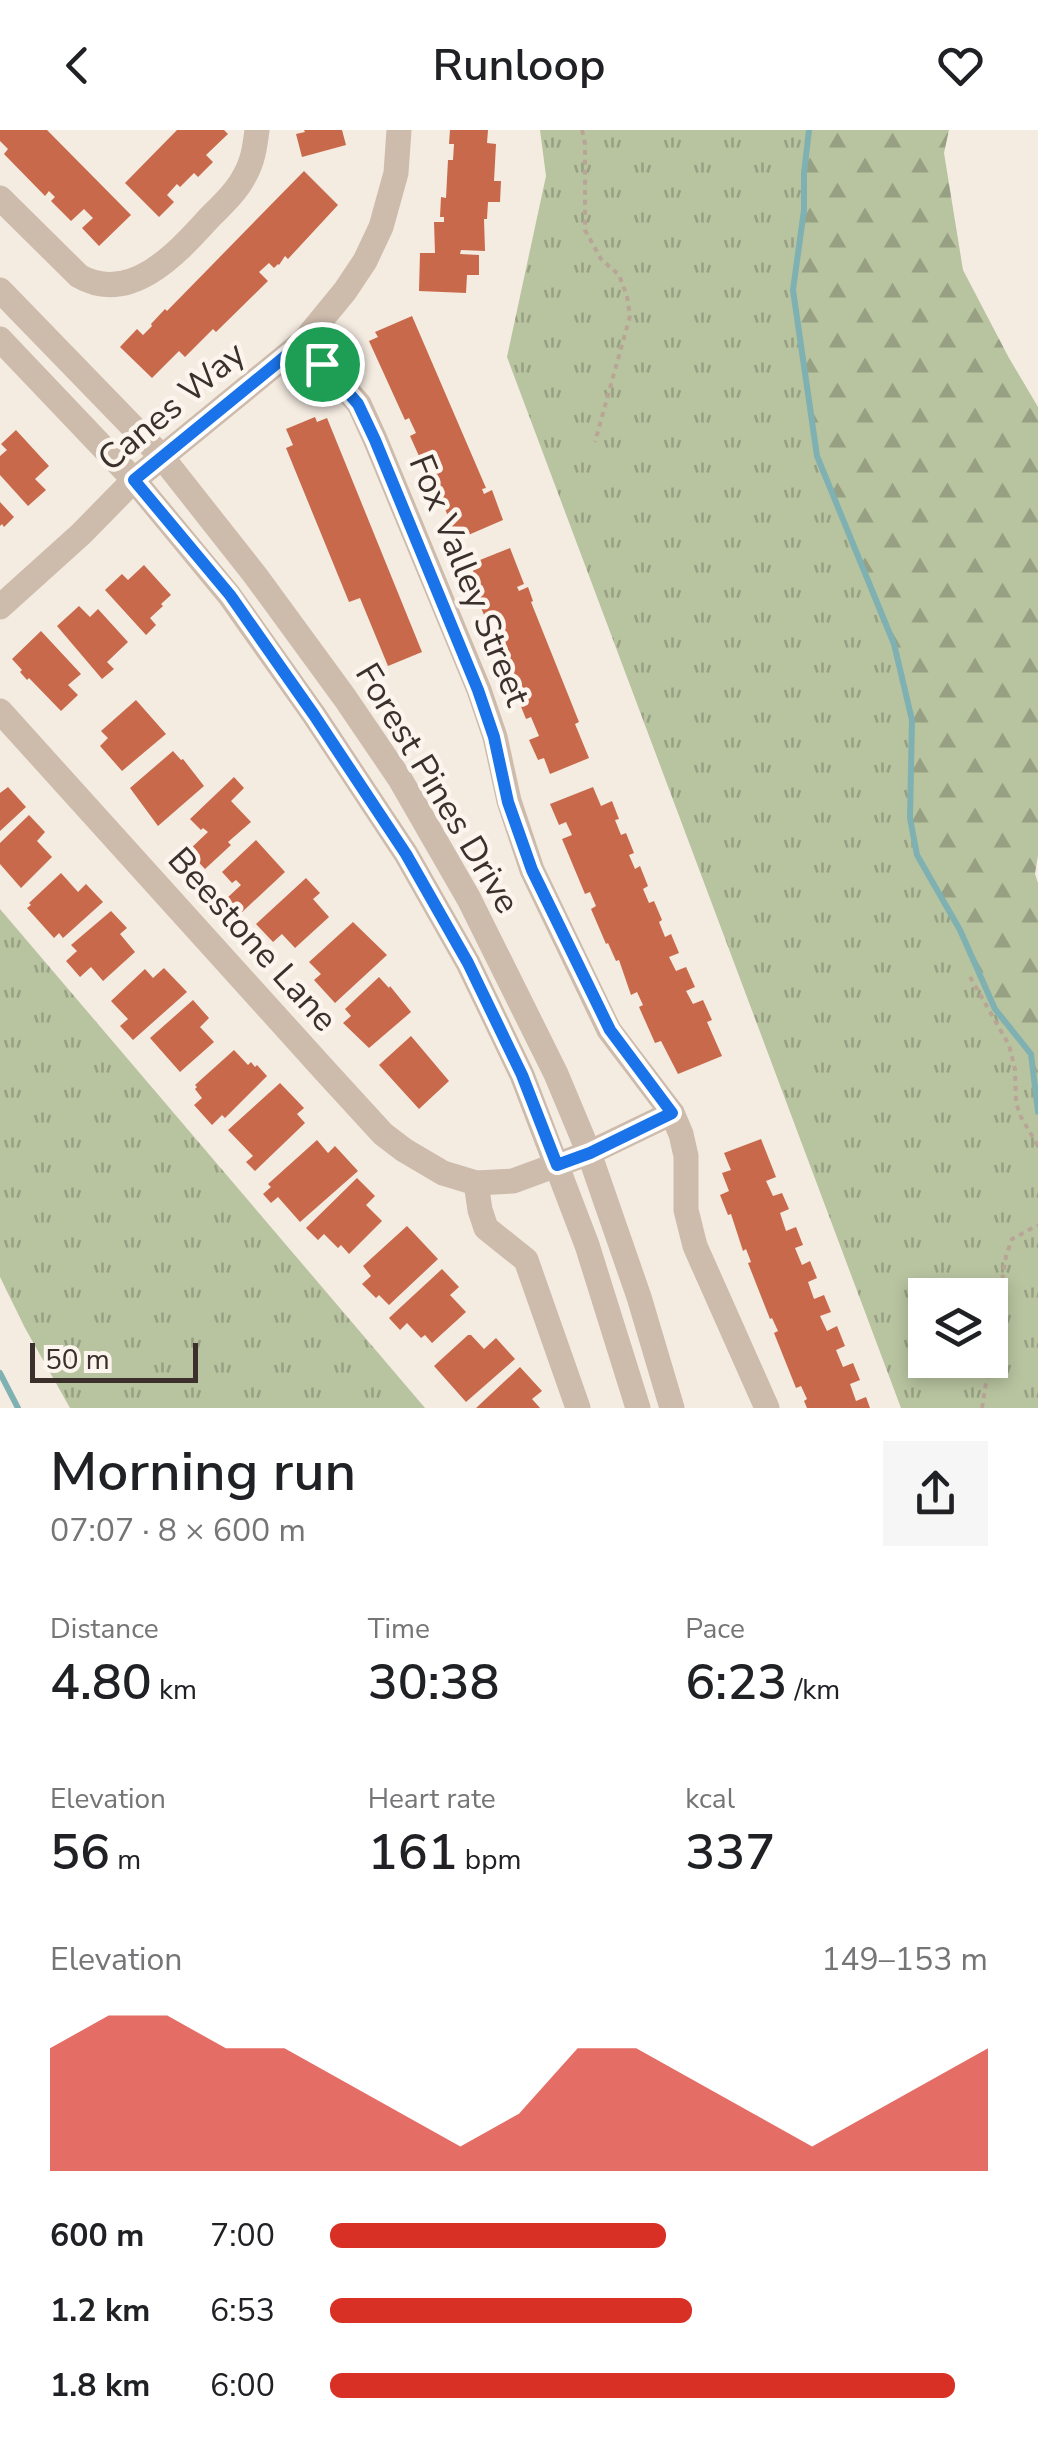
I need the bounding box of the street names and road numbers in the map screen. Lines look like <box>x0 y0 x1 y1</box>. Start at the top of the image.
street label: Canes Way <box>88 331 255 482</box>
street label: Fox Valley Street <box>398 448 542 713</box>
street label: Forest Pines Drive <box>344 654 531 922</box>
street label: Beestone Lane <box>157 837 348 1042</box>

